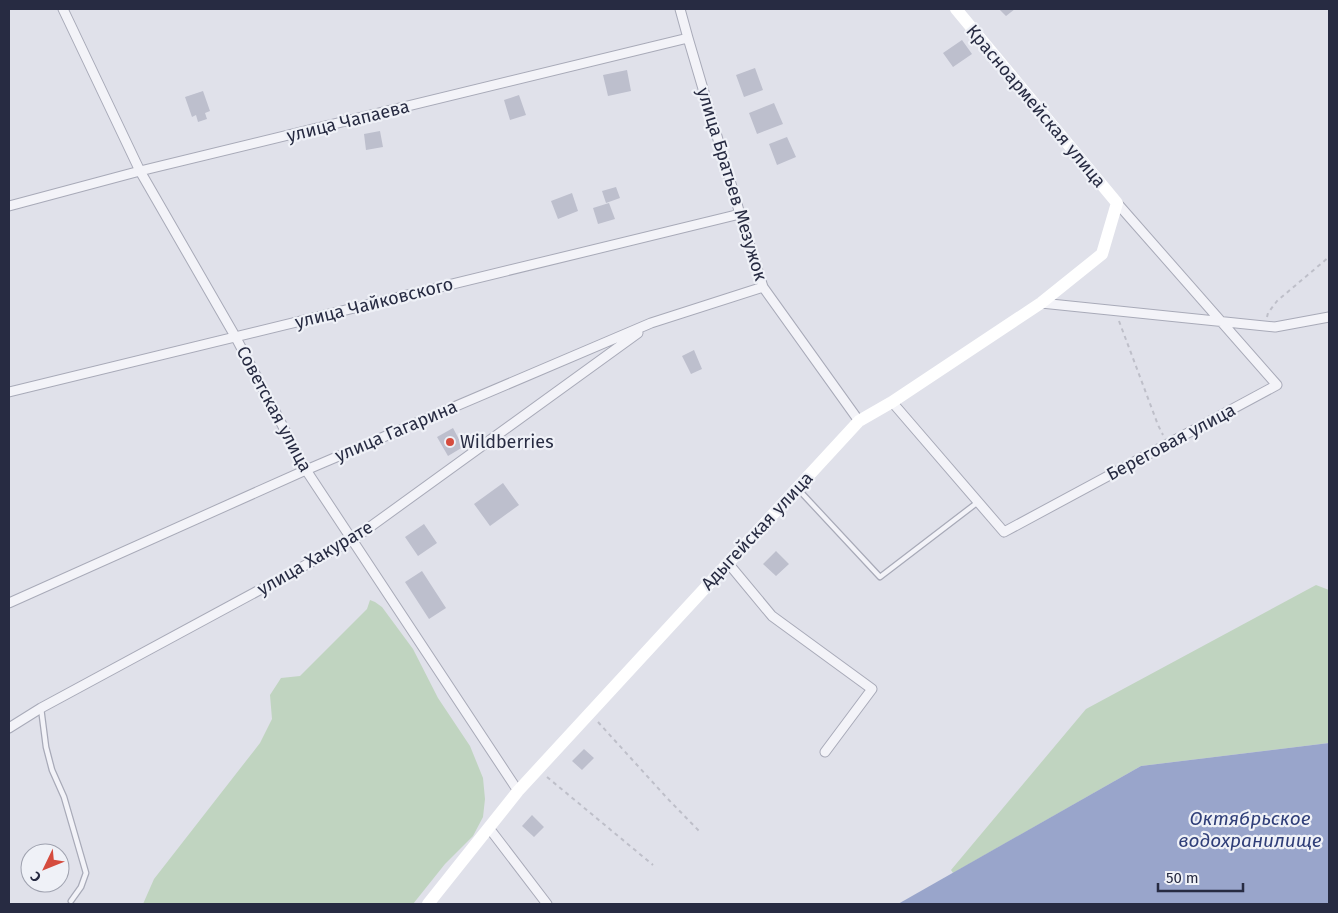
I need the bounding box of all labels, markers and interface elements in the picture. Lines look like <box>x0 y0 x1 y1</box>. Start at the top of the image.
street label: Красноармейская улица <box>961 20 1111 192</box>
street label: улица Братьев Мезужок <box>692 85 772 284</box>
street label: улица Чапаева <box>284 95 412 147</box>
street label: улица Чайковского <box>293 273 455 333</box>
street label: Советская улица <box>232 342 316 476</box>
street label: улица Гагарина <box>331 395 461 467</box>
street label: Береговая улица <box>1103 399 1239 485</box>
place label: Wildberries <box>460 431 554 453</box>
marker: Wildberries <box>444 436 456 448</box>
street label: Адыгейская улица <box>697 467 817 595</box>
street label: улица Хакурате <box>253 516 377 600</box>
water label: Октябрьское водохранилище <box>1178 807 1322 852</box>
north arrow <box>20 843 70 893</box>
scale bar <box>1158 860 1243 892</box>
text: С <box>27 868 45 885</box>
text: 50 m <box>1166 869 1199 887</box>

